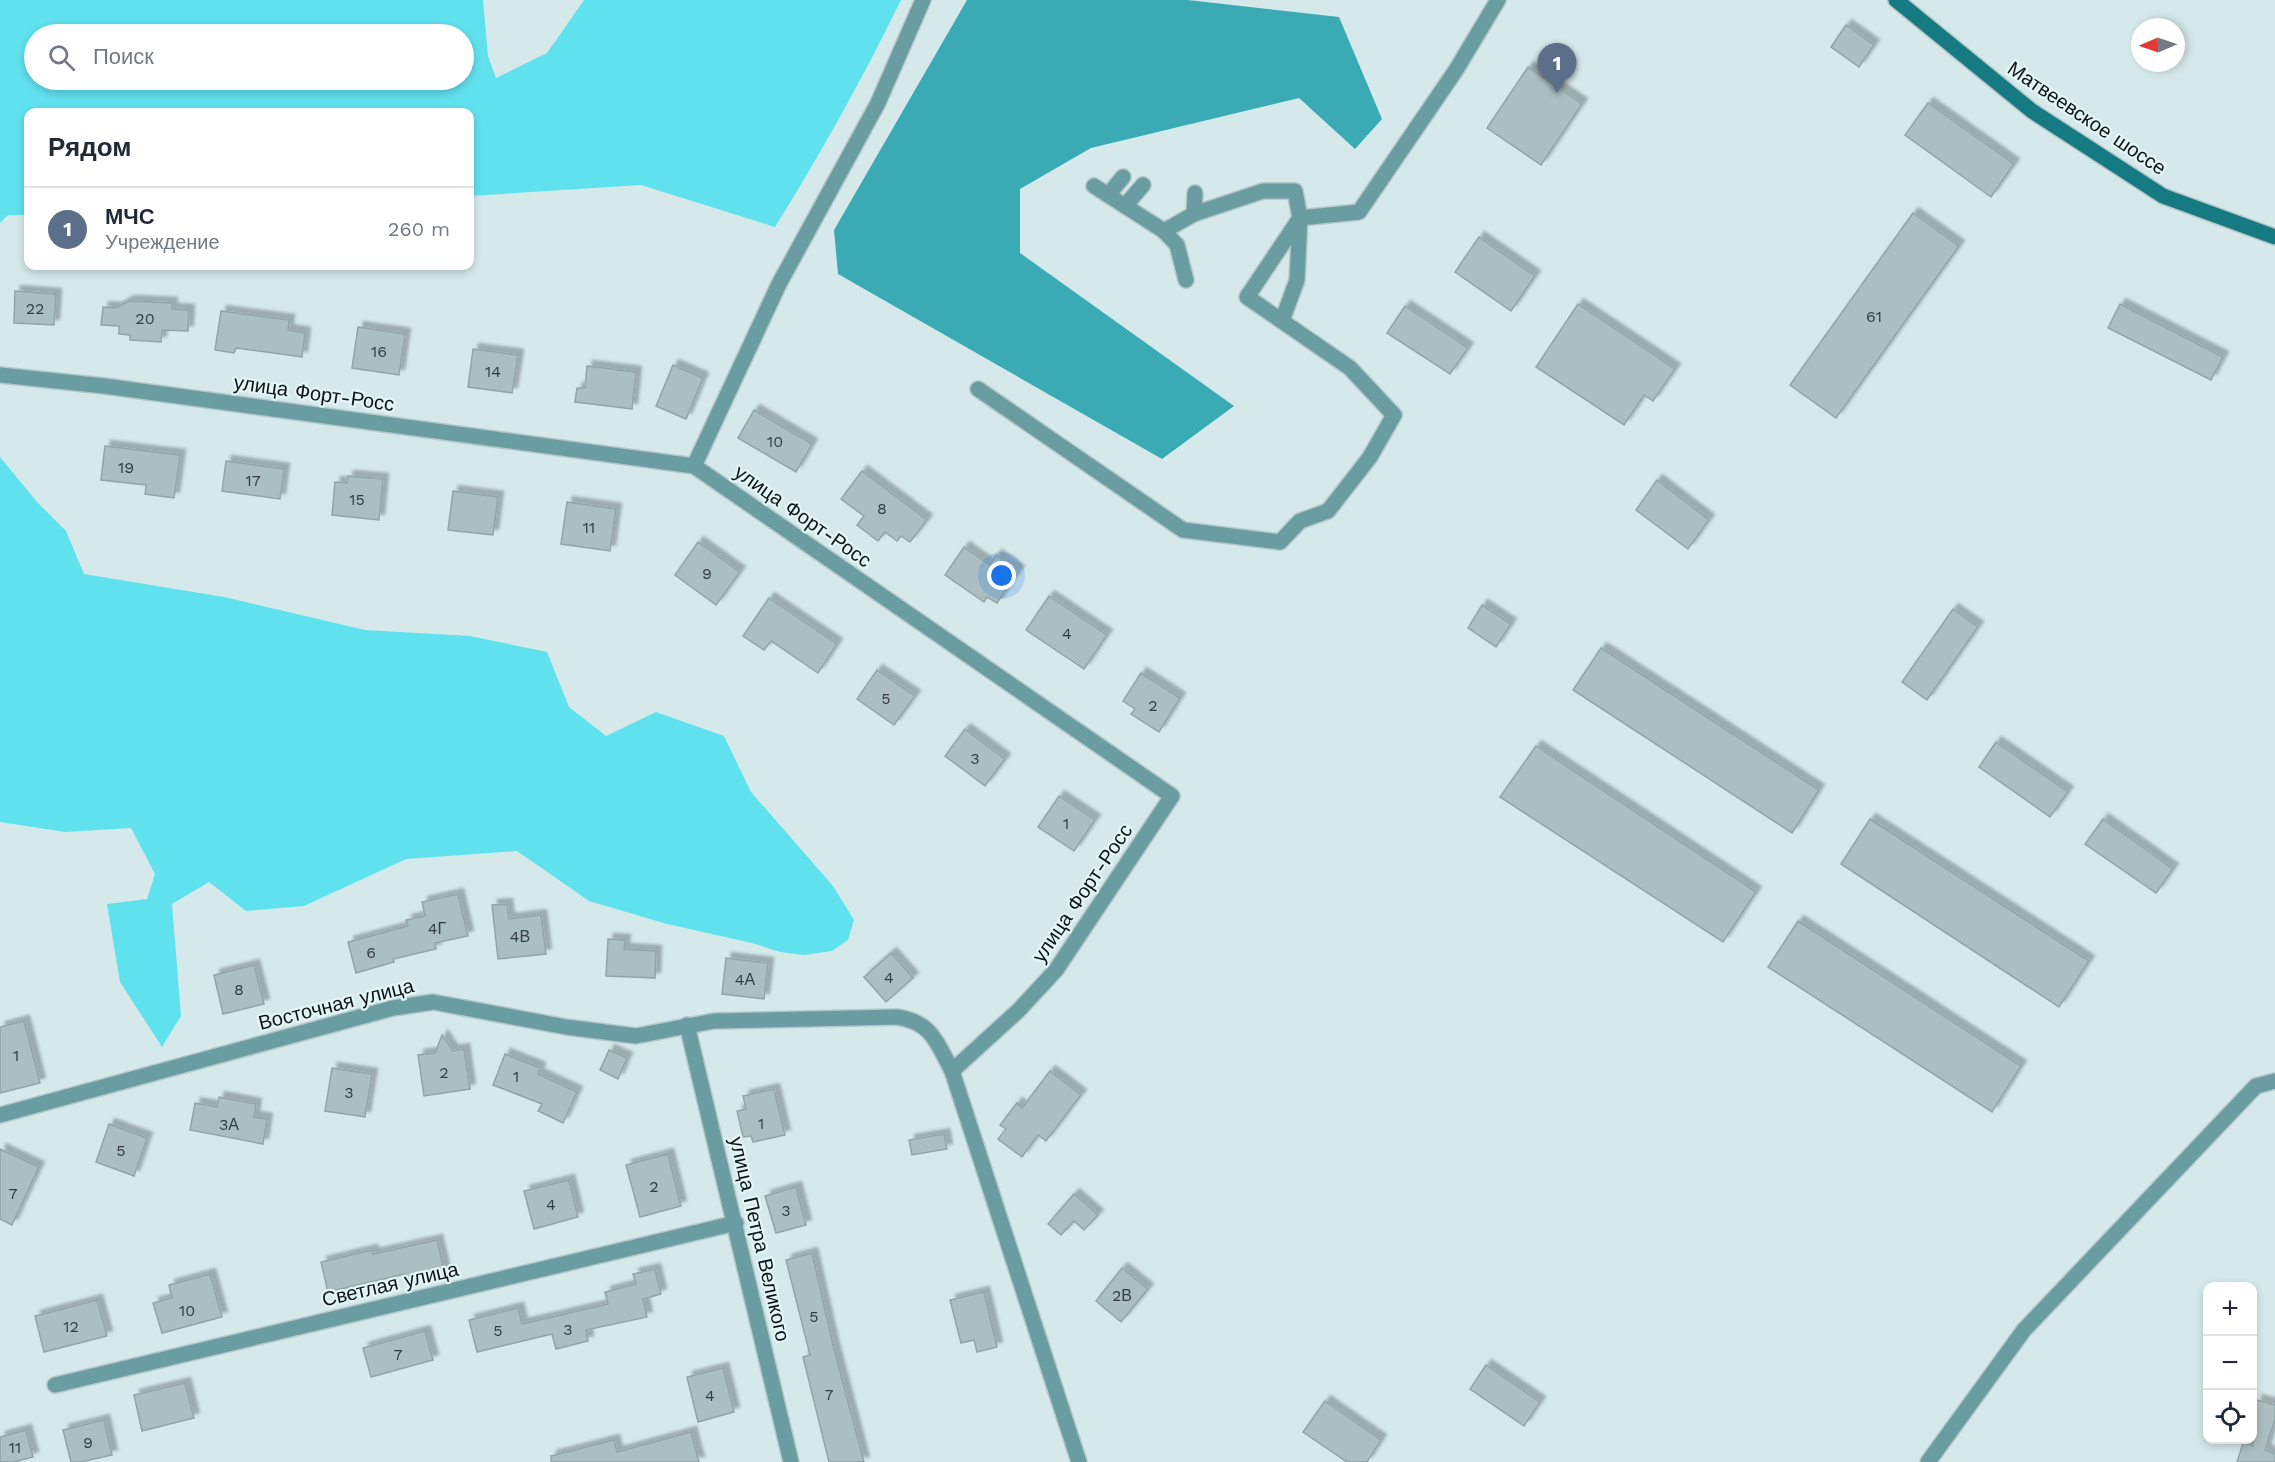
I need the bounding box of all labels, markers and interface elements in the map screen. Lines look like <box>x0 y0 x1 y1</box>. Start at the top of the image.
north arrow <box>2131 18 2185 72</box>
search box <box>24 24 474 90</box>
icon: search <box>45 41 78 74</box>
text: Поиск <box>93 44 154 69</box>
pin: 1 <box>1538 44 1576 93</box>
street label: Матвеевское шоссе <box>2003 56 2171 180</box>
text: Рядом <box>48 132 131 162</box>
text: МЧС <box>105 204 155 229</box>
text: 1 <box>63 217 72 241</box>
text: 260 m <box>388 217 450 241</box>
text: Учреждение <box>105 230 220 254</box>
house number: 22 <box>26 299 44 318</box>
house number: 61 <box>1866 307 1882 326</box>
house number: 20 <box>135 309 155 328</box>
house number: 16 <box>371 342 387 361</box>
house number: 14 <box>485 362 501 381</box>
street label: улица Форт-Росс <box>232 370 396 416</box>
house number: 10 <box>767 432 783 451</box>
house number: 19 <box>118 458 134 477</box>
street label: улица Форт-Росс <box>730 460 876 572</box>
house number: 17 <box>245 471 261 490</box>
house number: 15 <box>349 490 365 509</box>
house number: 8 <box>877 499 887 518</box>
house number: 11 <box>583 518 595 537</box>
your location <box>987 561 1016 590</box>
house number: 9 <box>702 564 712 583</box>
house number: 4 <box>1062 624 1072 643</box>
house number: 5 <box>881 689 891 708</box>
house number: 2 <box>1148 696 1158 715</box>
house number: 3 <box>970 749 980 768</box>
house number: 1 <box>1063 814 1069 833</box>
street label: улица Форт-Росс <box>1027 819 1137 967</box>
house number: 4Г <box>428 919 447 938</box>
house number: 4В <box>510 927 530 946</box>
house number: 6 <box>366 943 376 962</box>
house number: 4 <box>884 968 894 987</box>
house number: 4А <box>735 970 756 989</box>
street label: Восточная улица <box>256 973 417 1035</box>
house number: 8 <box>234 980 244 999</box>
house number: 1 <box>13 1046 19 1065</box>
house number: 2 <box>439 1063 449 1082</box>
house number: 1 <box>513 1067 519 1086</box>
house number: 3 <box>344 1083 354 1102</box>
house number: 1 <box>758 1114 764 1133</box>
house number: 3А <box>219 1115 239 1134</box>
street label: улица Петра Великого <box>725 1134 795 1344</box>
house number: 5 <box>116 1141 126 1160</box>
house number: 2 <box>649 1177 659 1196</box>
house number: 7 <box>9 1184 18 1203</box>
house number: 4 <box>546 1195 556 1214</box>
house number: 3 <box>781 1201 791 1220</box>
street label: Светлая улица <box>319 1256 461 1311</box>
map controls <box>2203 1282 2257 1444</box>
button: + <box>2203 1282 2257 1336</box>
house number: 2В <box>1112 1286 1132 1305</box>
house number: 10 <box>179 1301 195 1320</box>
house number: 5 <box>809 1307 819 1326</box>
house number: 12 <box>63 1317 79 1336</box>
house number: 3 <box>563 1320 573 1339</box>
house number: 5 <box>493 1321 503 1340</box>
button: − <box>2203 1336 2257 1390</box>
house number: 7 <box>394 1345 403 1364</box>
house number: 7 <box>825 1385 834 1404</box>
house number: 4 <box>705 1386 715 1405</box>
button: locate <box>2203 1390 2257 1444</box>
house number: 9 <box>83 1433 93 1452</box>
house number: 11 <box>9 1438 21 1457</box>

